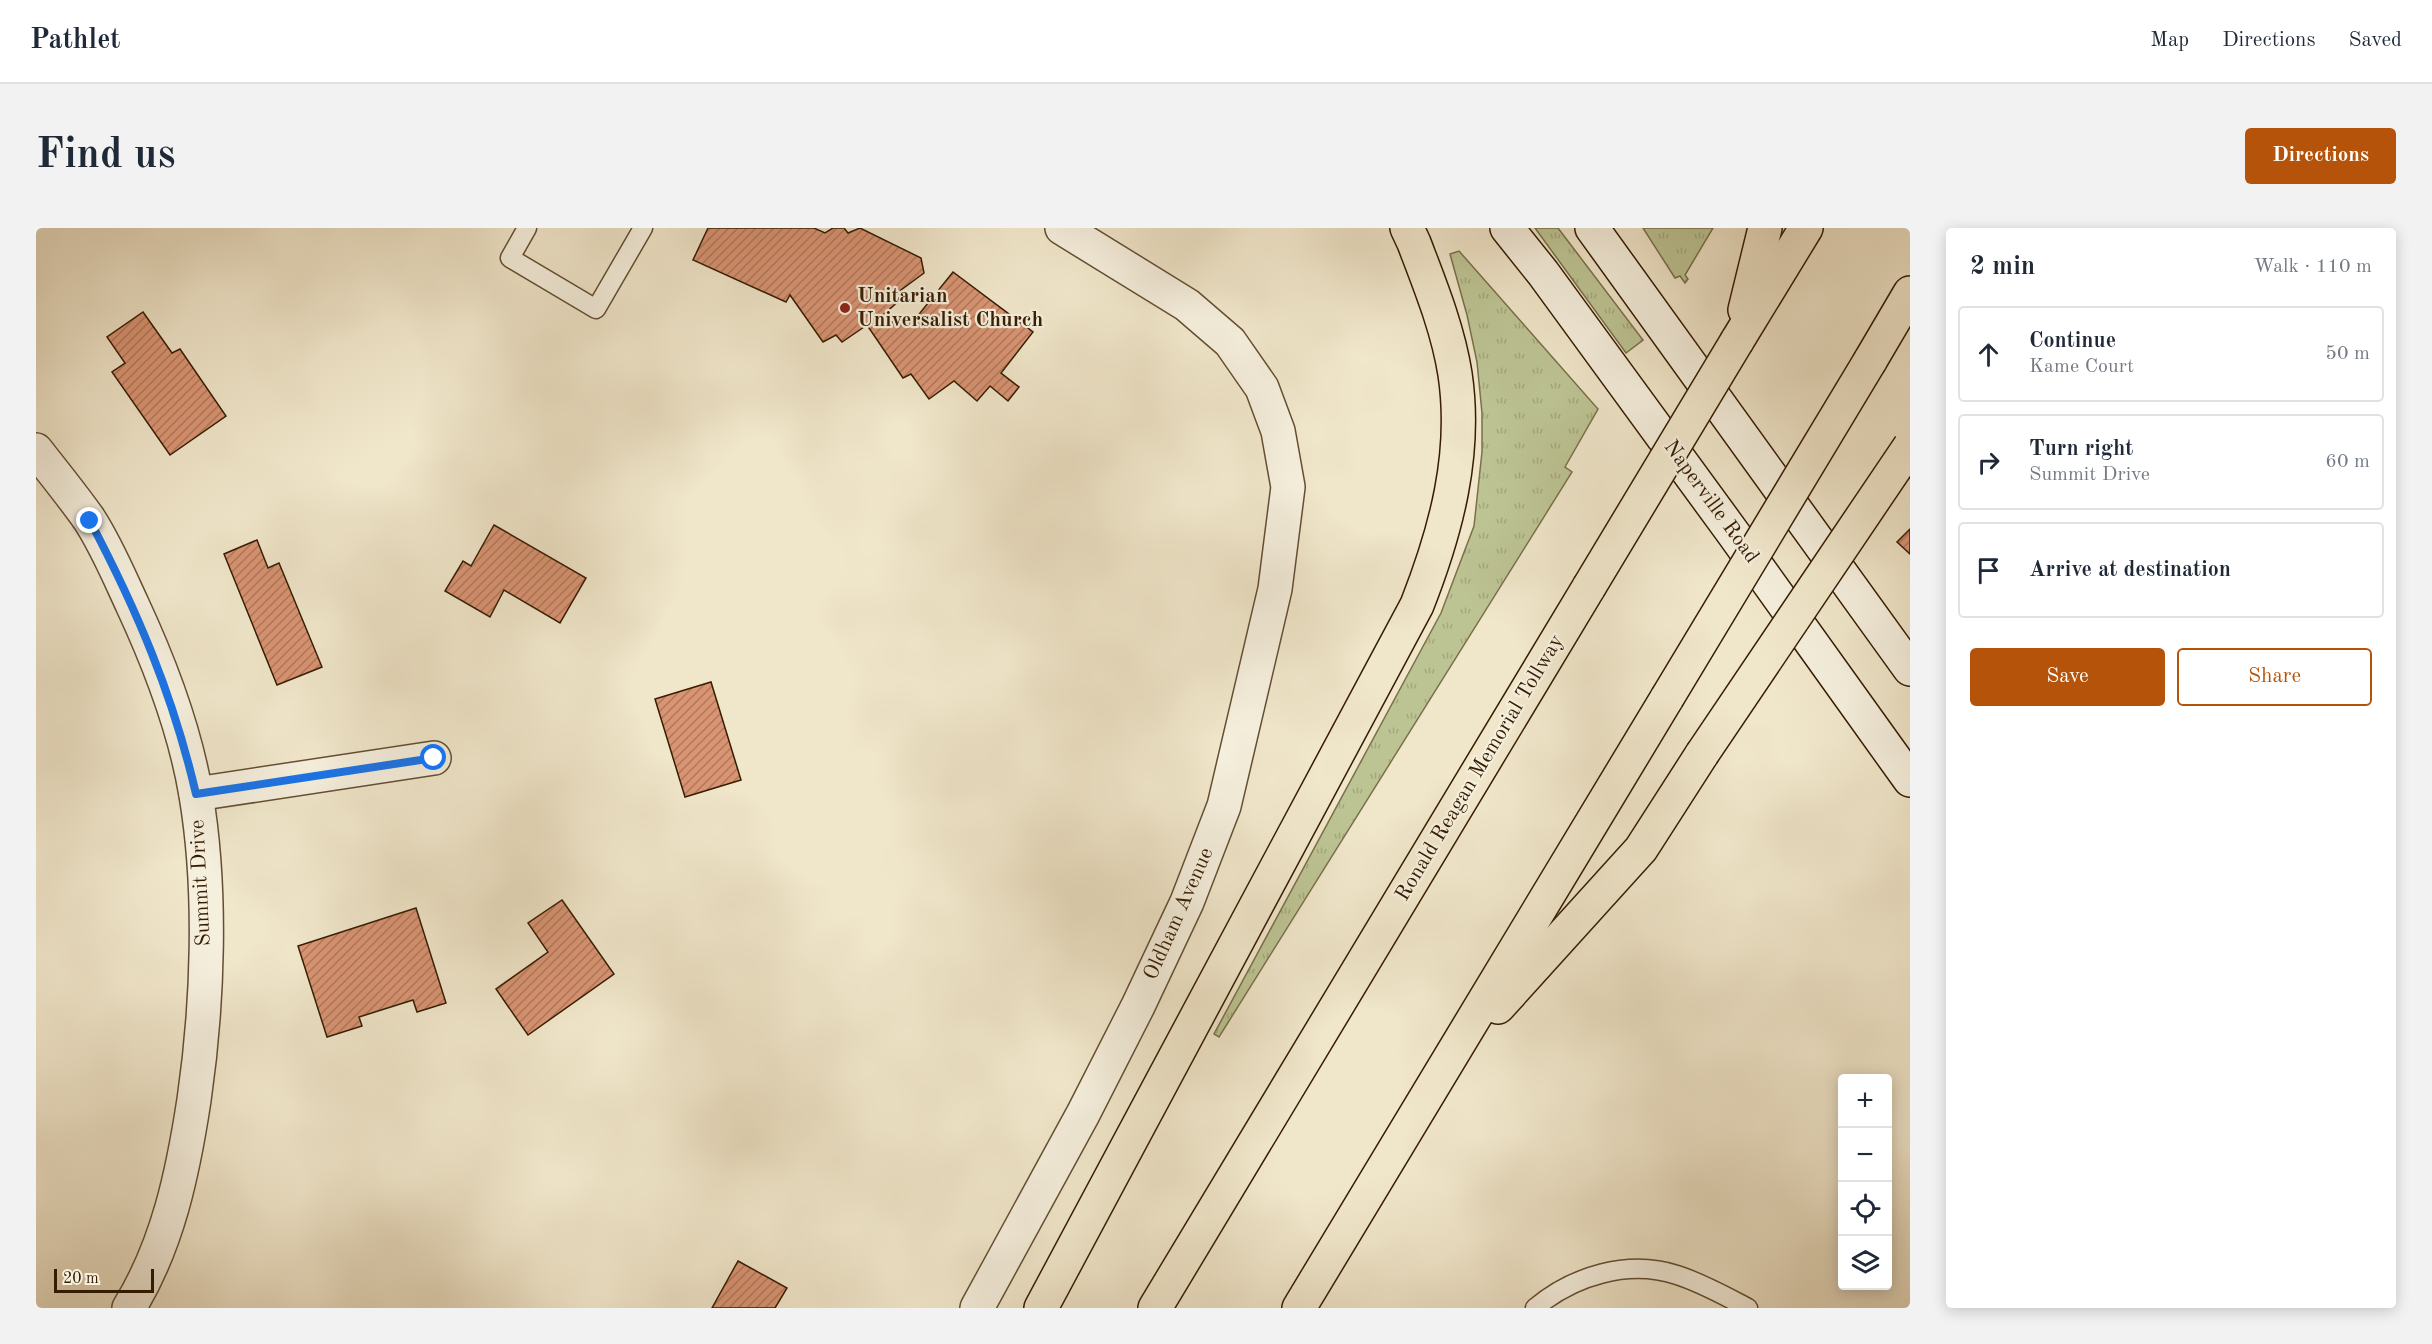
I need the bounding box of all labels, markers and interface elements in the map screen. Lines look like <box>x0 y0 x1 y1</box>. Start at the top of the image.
text: Pathlet <box>30 27 121 55</box>
text: Map <box>2150 30 2189 51</box>
text: Directions <box>2222 30 2316 51</box>
text: Saved <box>2349 30 2402 51</box>
button: Directions <box>2245 128 2396 184</box>
text: Find us <box>36 135 175 177</box>
text: 2 min <box>1970 254 2035 280</box>
text: Walk · 110 m <box>2253 257 2372 277</box>
place label: Unitarian Universalist Church <box>857 286 1044 331</box>
marker: Unitarian Universalist Church <box>838 301 852 315</box>
text: Continue <box>2029 330 2116 352</box>
icon: ahead <box>1972 338 2005 371</box>
text: 50 m <box>2325 344 2370 364</box>
text: Kame Court <box>2029 357 2134 377</box>
street label: Naperville Road <box>1660 437 1762 567</box>
text: Turn right <box>2029 438 2133 460</box>
icon: right <box>1972 446 2005 479</box>
text: 60 m <box>2325 452 2370 472</box>
text: Summit Drive <box>2029 465 2150 485</box>
route end <box>76 507 102 533</box>
icon: arrive <box>1972 554 2005 587</box>
text: Arrive at destination <box>2029 559 2231 581</box>
street label: Ronald Reagan Memorial Tollway <box>1392 631 1568 905</box>
button: Save <box>1970 648 2165 706</box>
button: Share <box>2177 648 2372 706</box>
route start <box>420 744 446 770</box>
street label: Summit Drive <box>187 819 215 947</box>
street label: Oldham Avenue <box>1140 845 1218 983</box>
map controls <box>1838 1074 1892 1290</box>
button: + <box>1838 1074 1892 1128</box>
button: − <box>1838 1128 1892 1182</box>
button: locate <box>1838 1182 1892 1236</box>
button: layers <box>1838 1236 1892 1290</box>
scale bar <box>54 1266 154 1294</box>
text: 20 m <box>63 1271 99 1287</box>

